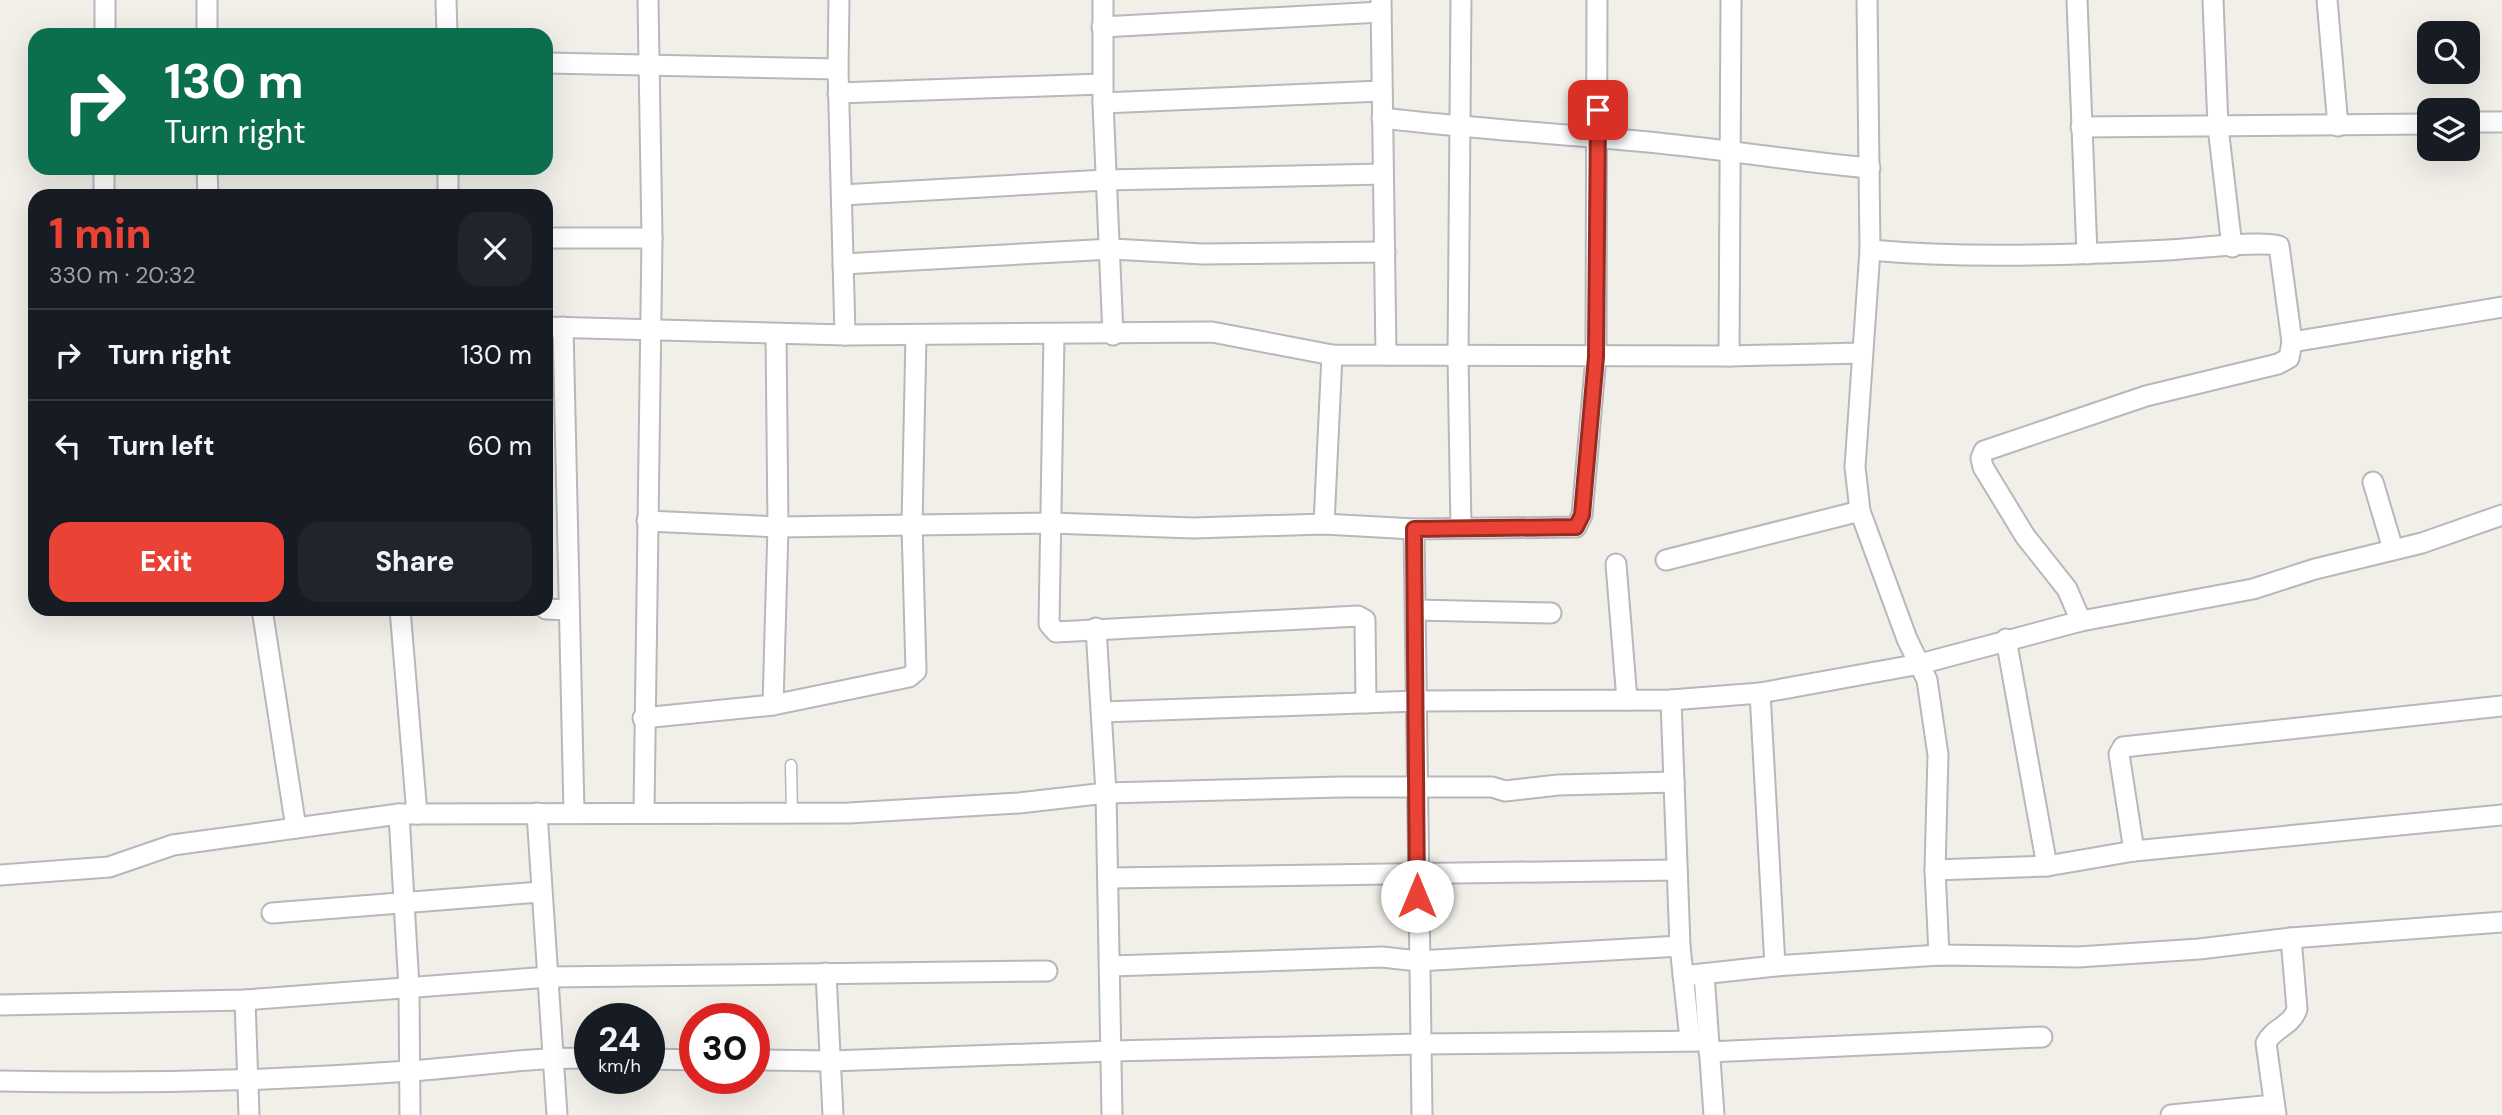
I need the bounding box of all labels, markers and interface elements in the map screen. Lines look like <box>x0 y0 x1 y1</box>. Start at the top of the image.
map controls <box>2417 21 2480 161</box>
button: search <box>2417 21 2480 84</box>
text: 130 m <box>164 49 304 113</box>
icon: right <box>49 56 140 147</box>
pin <box>1568 80 1628 140</box>
icon: arrive <box>1579 91 1617 129</box>
button: layers <box>2417 98 2480 161</box>
text: Turn right <box>164 111 306 153</box>
text: 1 min <box>49 206 152 261</box>
button: close <box>458 212 532 286</box>
text: 330 m · 20:32 <box>49 260 196 290</box>
icon: right <box>49 336 87 374</box>
text: Turn right <box>108 338 232 372</box>
text: 130 m <box>461 338 532 372</box>
icon: left <box>49 427 87 465</box>
text: Turn left <box>108 429 215 463</box>
text: 60 m <box>468 429 532 463</box>
button: Exit <box>49 522 284 602</box>
button: Share <box>298 522 532 602</box>
position arrow <box>1380 859 1454 933</box>
speed limit sign: 30 <box>679 1003 770 1094</box>
text: 24 <box>598 1016 641 1062</box>
text: km/h <box>598 1054 641 1078</box>

